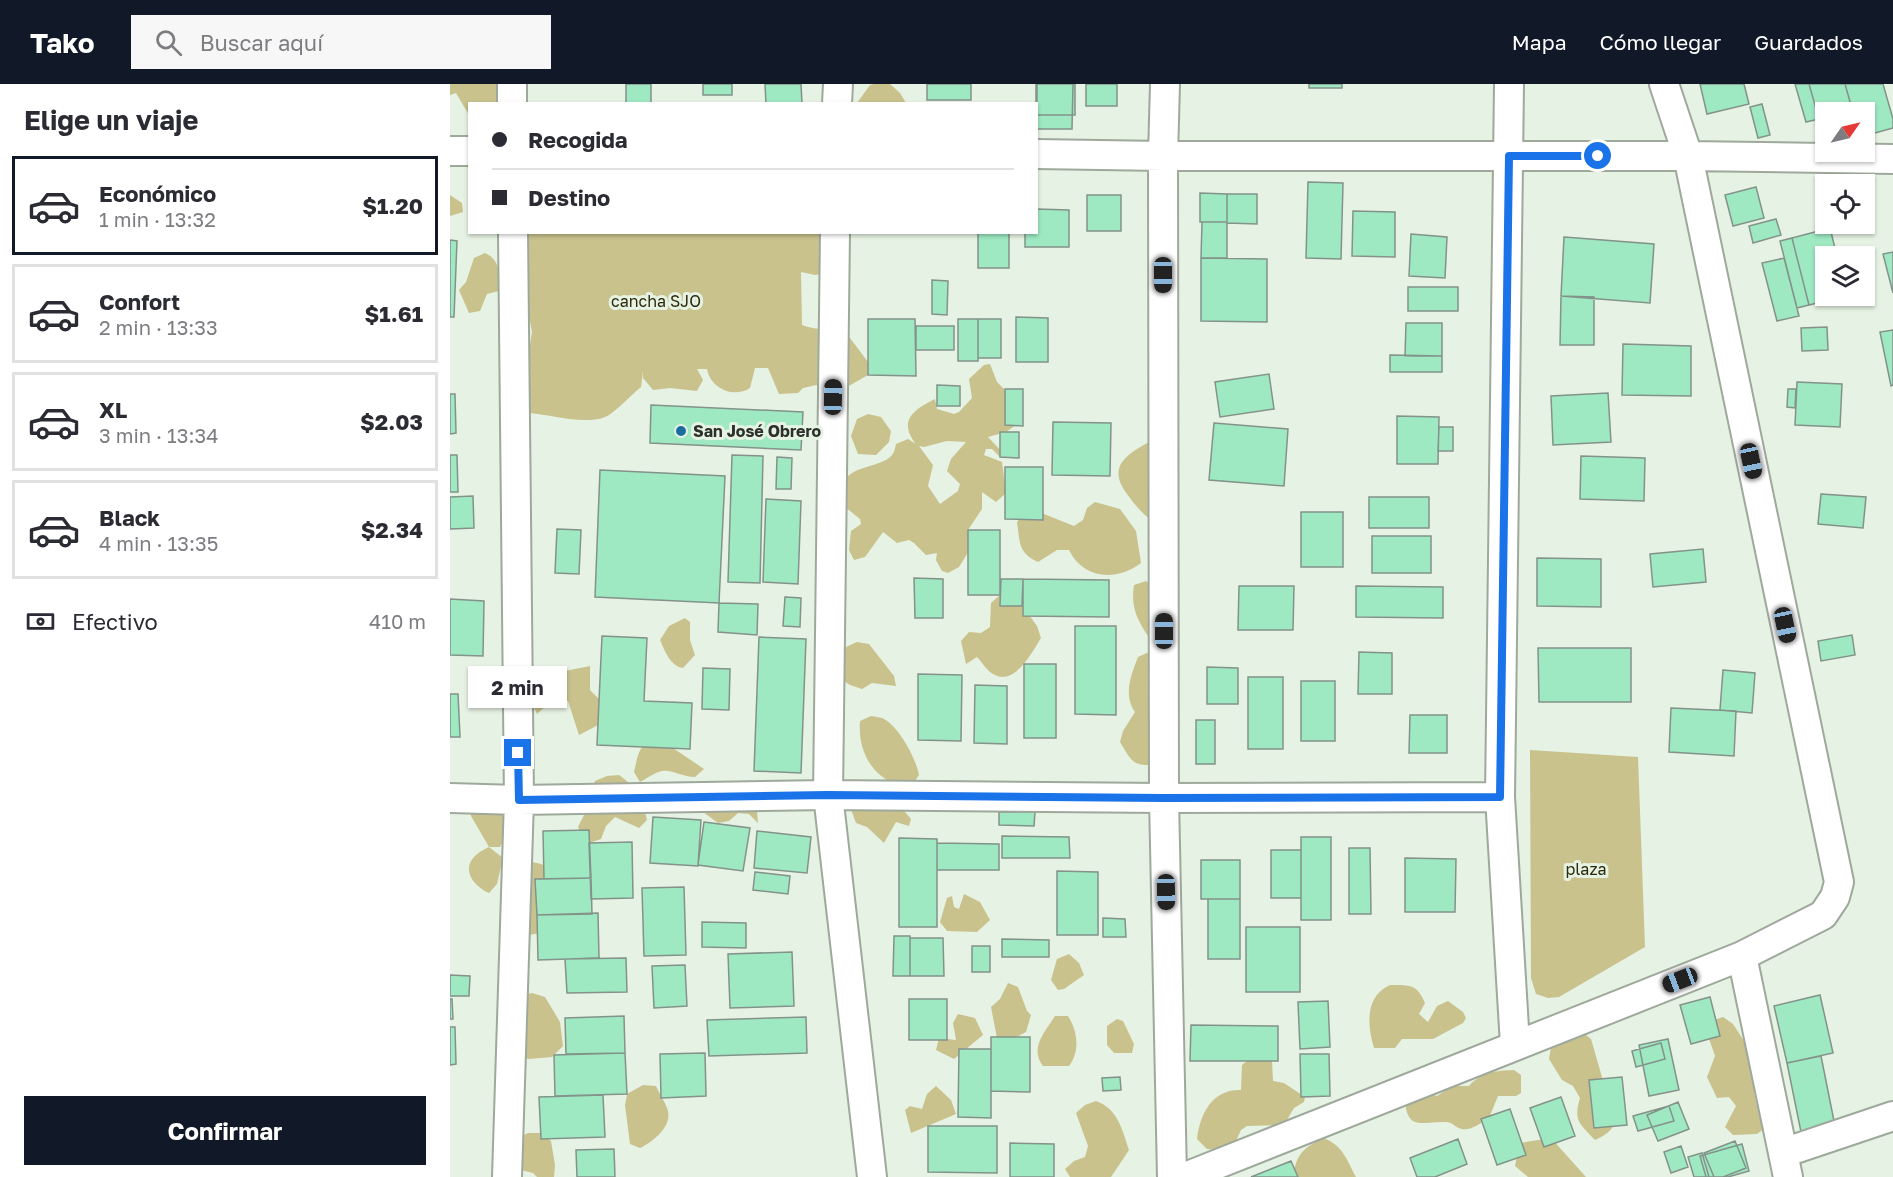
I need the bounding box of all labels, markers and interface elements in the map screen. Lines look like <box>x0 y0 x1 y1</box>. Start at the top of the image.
search box <box>131 15 551 69</box>
text: Tako <box>30 26 95 59</box>
icon: search <box>152 26 185 59</box>
text: Buscar aquí <box>200 29 323 56</box>
text: Mapa <box>1512 29 1567 55</box>
text: Cómo llegar <box>1600 29 1721 55</box>
text: Guardados <box>1754 29 1863 55</box>
north arrow <box>1815 102 1875 162</box>
map controls <box>1815 102 1875 306</box>
text: Elige un viaje <box>24 104 198 136</box>
text: Recogida <box>528 126 628 153</box>
route start <box>1584 142 1611 169</box>
button: locate <box>1815 174 1875 234</box>
icon: car <box>27 179 81 233</box>
text: Económico <box>99 180 216 207</box>
text: Destino <box>528 184 610 211</box>
text: $1.20 <box>362 192 423 219</box>
text: 1 min · 13:32 <box>99 207 216 231</box>
button: layers <box>1815 246 1875 306</box>
car <box>1154 257 1172 293</box>
icon: car <box>27 287 81 341</box>
text: Confort <box>99 288 180 315</box>
park label: cancha SJO <box>611 291 701 311</box>
text: $1.61 <box>365 300 423 327</box>
text: 2 min · 13:33 <box>99 315 218 339</box>
car <box>824 379 842 415</box>
icon: car <box>27 395 81 449</box>
text: XL <box>99 396 127 423</box>
text: $2.03 <box>360 408 423 435</box>
place label: San José Obrero <box>693 421 821 441</box>
text: 3 min · 13:34 <box>99 423 218 447</box>
marker: San José Obrero <box>674 424 688 438</box>
car <box>1738 442 1764 480</box>
icon: car <box>27 503 81 557</box>
text: Black <box>99 504 160 531</box>
text: $2.34 <box>361 516 423 543</box>
text: 4 min · 13:35 <box>99 531 218 555</box>
icon: cash <box>24 605 57 638</box>
car <box>1772 606 1798 644</box>
text: Efectivo <box>72 608 158 635</box>
text: 410 m <box>369 609 426 633</box>
car <box>1155 613 1173 649</box>
callout: 2 min <box>469 666 568 708</box>
text: 2 min <box>491 675 544 699</box>
route end <box>504 739 531 766</box>
park label: plaza <box>1565 859 1607 879</box>
car <box>1157 874 1175 910</box>
car <box>1660 965 1700 995</box>
button: Confirmar <box>24 1096 426 1165</box>

